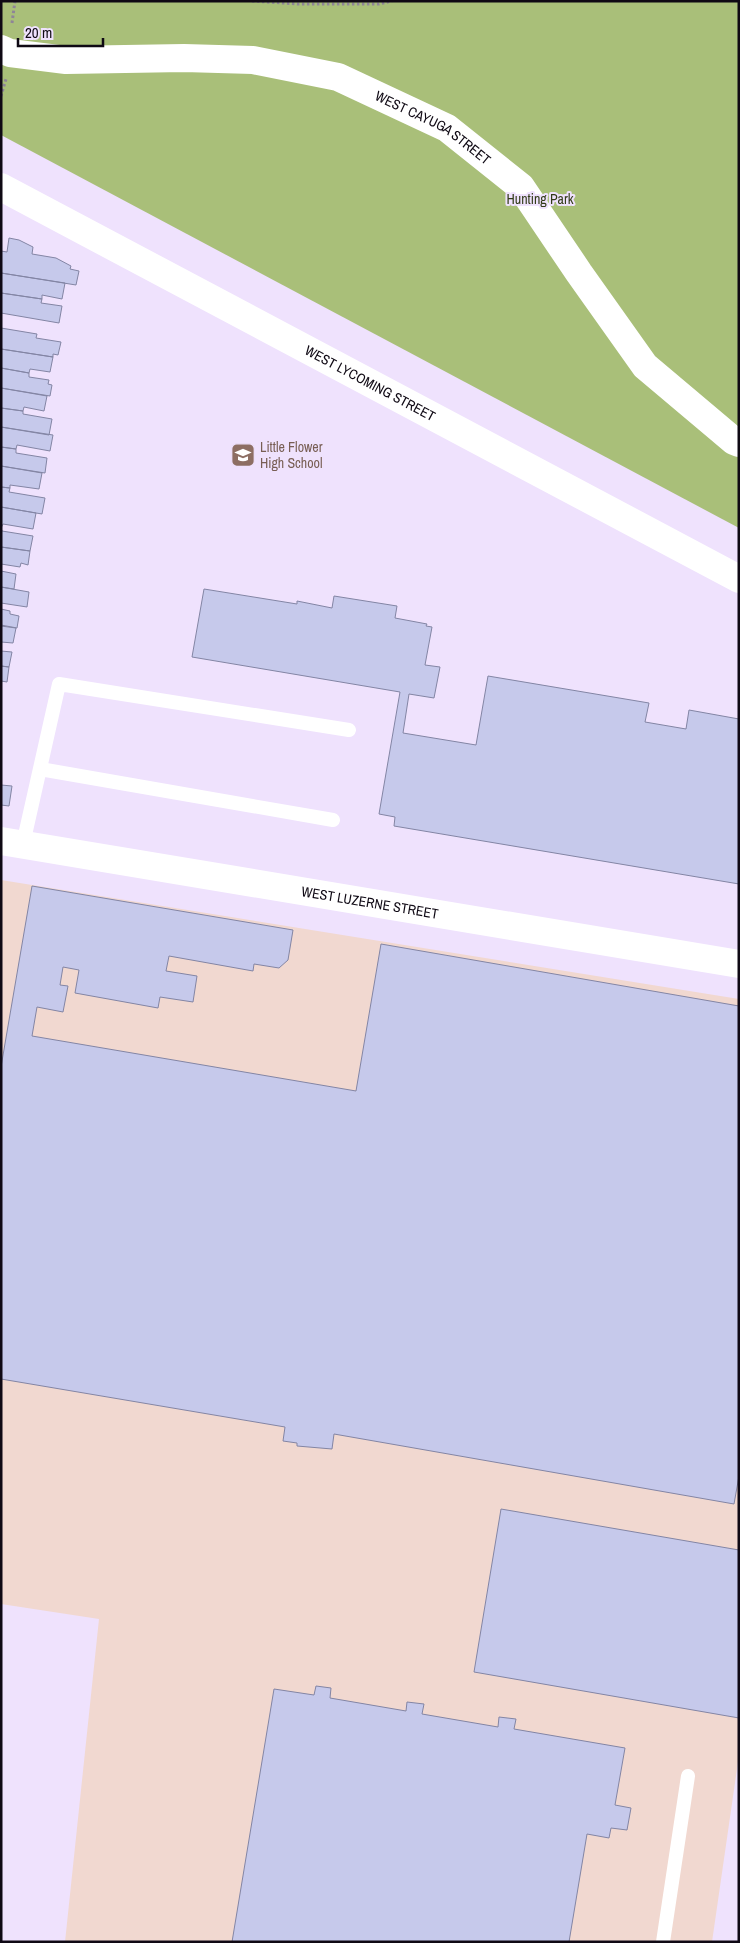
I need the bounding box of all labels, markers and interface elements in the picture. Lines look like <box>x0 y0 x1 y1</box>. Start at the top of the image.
scale bar <box>18 15 102 47</box>
text: 20 m <box>25 22 52 43</box>
street label: WEST CAYUGA STREET <box>372 87 494 168</box>
park label: Hunting Park <box>506 190 574 208</box>
street label: WEST LYCOMING STREET <box>302 341 439 425</box>
place label: Little Flower High School <box>260 438 323 472</box>
school or university icon: Little Flower High School <box>230 442 256 468</box>
street label: WEST LUZERNE STREET <box>300 882 440 923</box>

